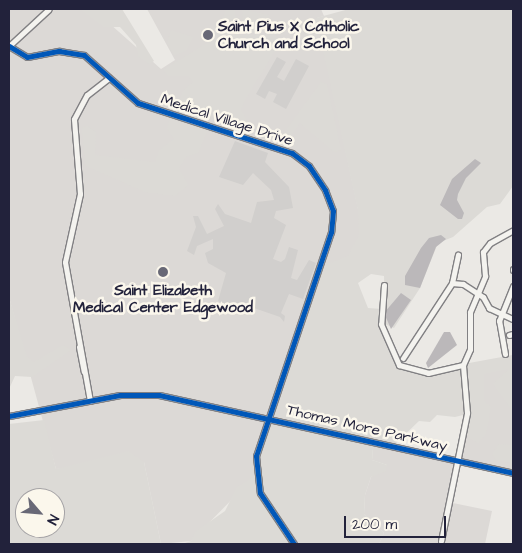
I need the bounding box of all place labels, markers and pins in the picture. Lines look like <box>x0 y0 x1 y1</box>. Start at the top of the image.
place label: Saint Pius X Catholic Church and School <box>218 17 359 52</box>
marker: Saint Pius X Catholic Church and School <box>202 29 214 41</box>
marker: Saint Elizabeth Medical Center Edgewood <box>156 265 170 279</box>
place label: Saint Elizabeth Medical Center Edgewood <box>73 281 253 316</box>

